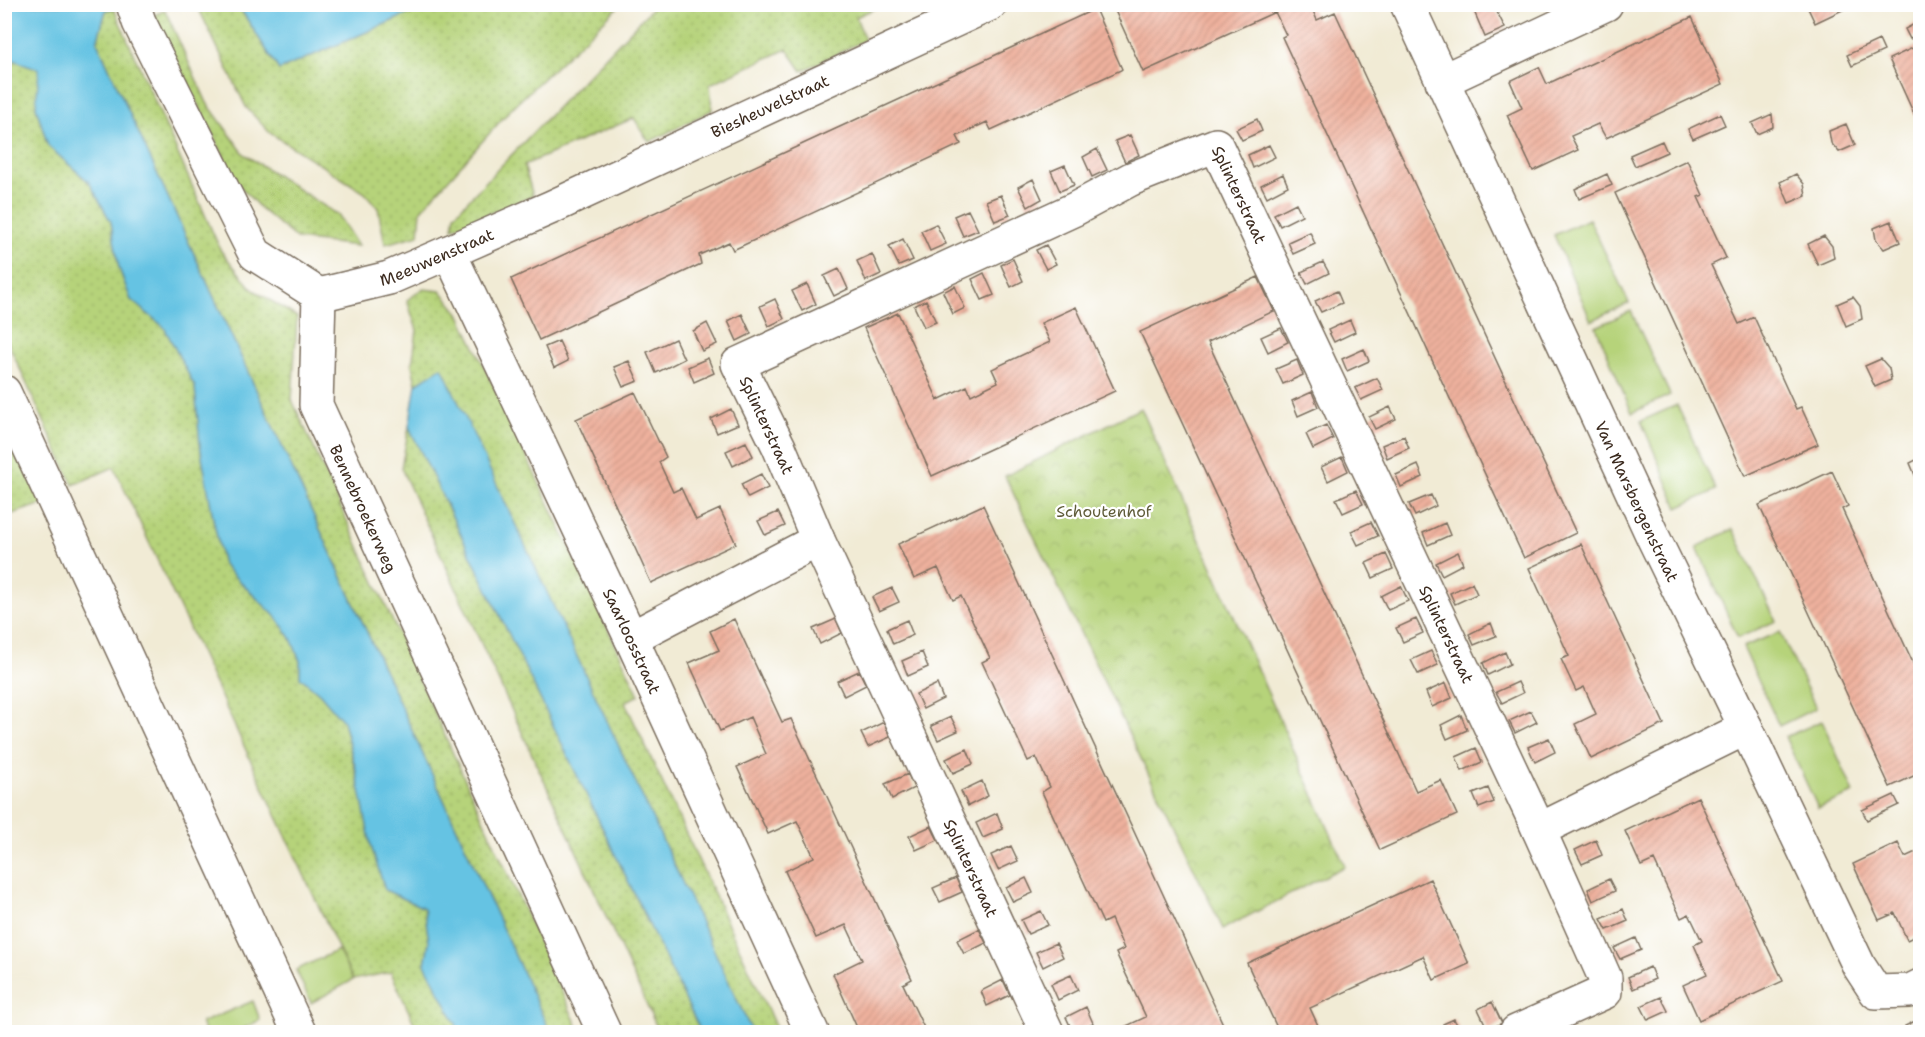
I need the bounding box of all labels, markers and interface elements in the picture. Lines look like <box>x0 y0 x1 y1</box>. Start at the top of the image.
street label: Biesheuvelstraat <box>708 70 833 143</box>
street label: Splinterstraat <box>1207 142 1271 247</box>
street label: Meeuwenstraat <box>378 224 497 291</box>
street label: Splinterstraat <box>735 373 798 478</box>
street label: Van Marsbergenstraat <box>1590 418 1683 585</box>
street label: Bennebroekerweg <box>325 441 402 576</box>
park label: Schoutenhof <box>1056 501 1153 522</box>
street label: Splinterstraat <box>1414 582 1478 687</box>
street label: Saarloosstraat <box>598 585 665 698</box>
street label: Splinterstraat <box>939 816 1002 921</box>

